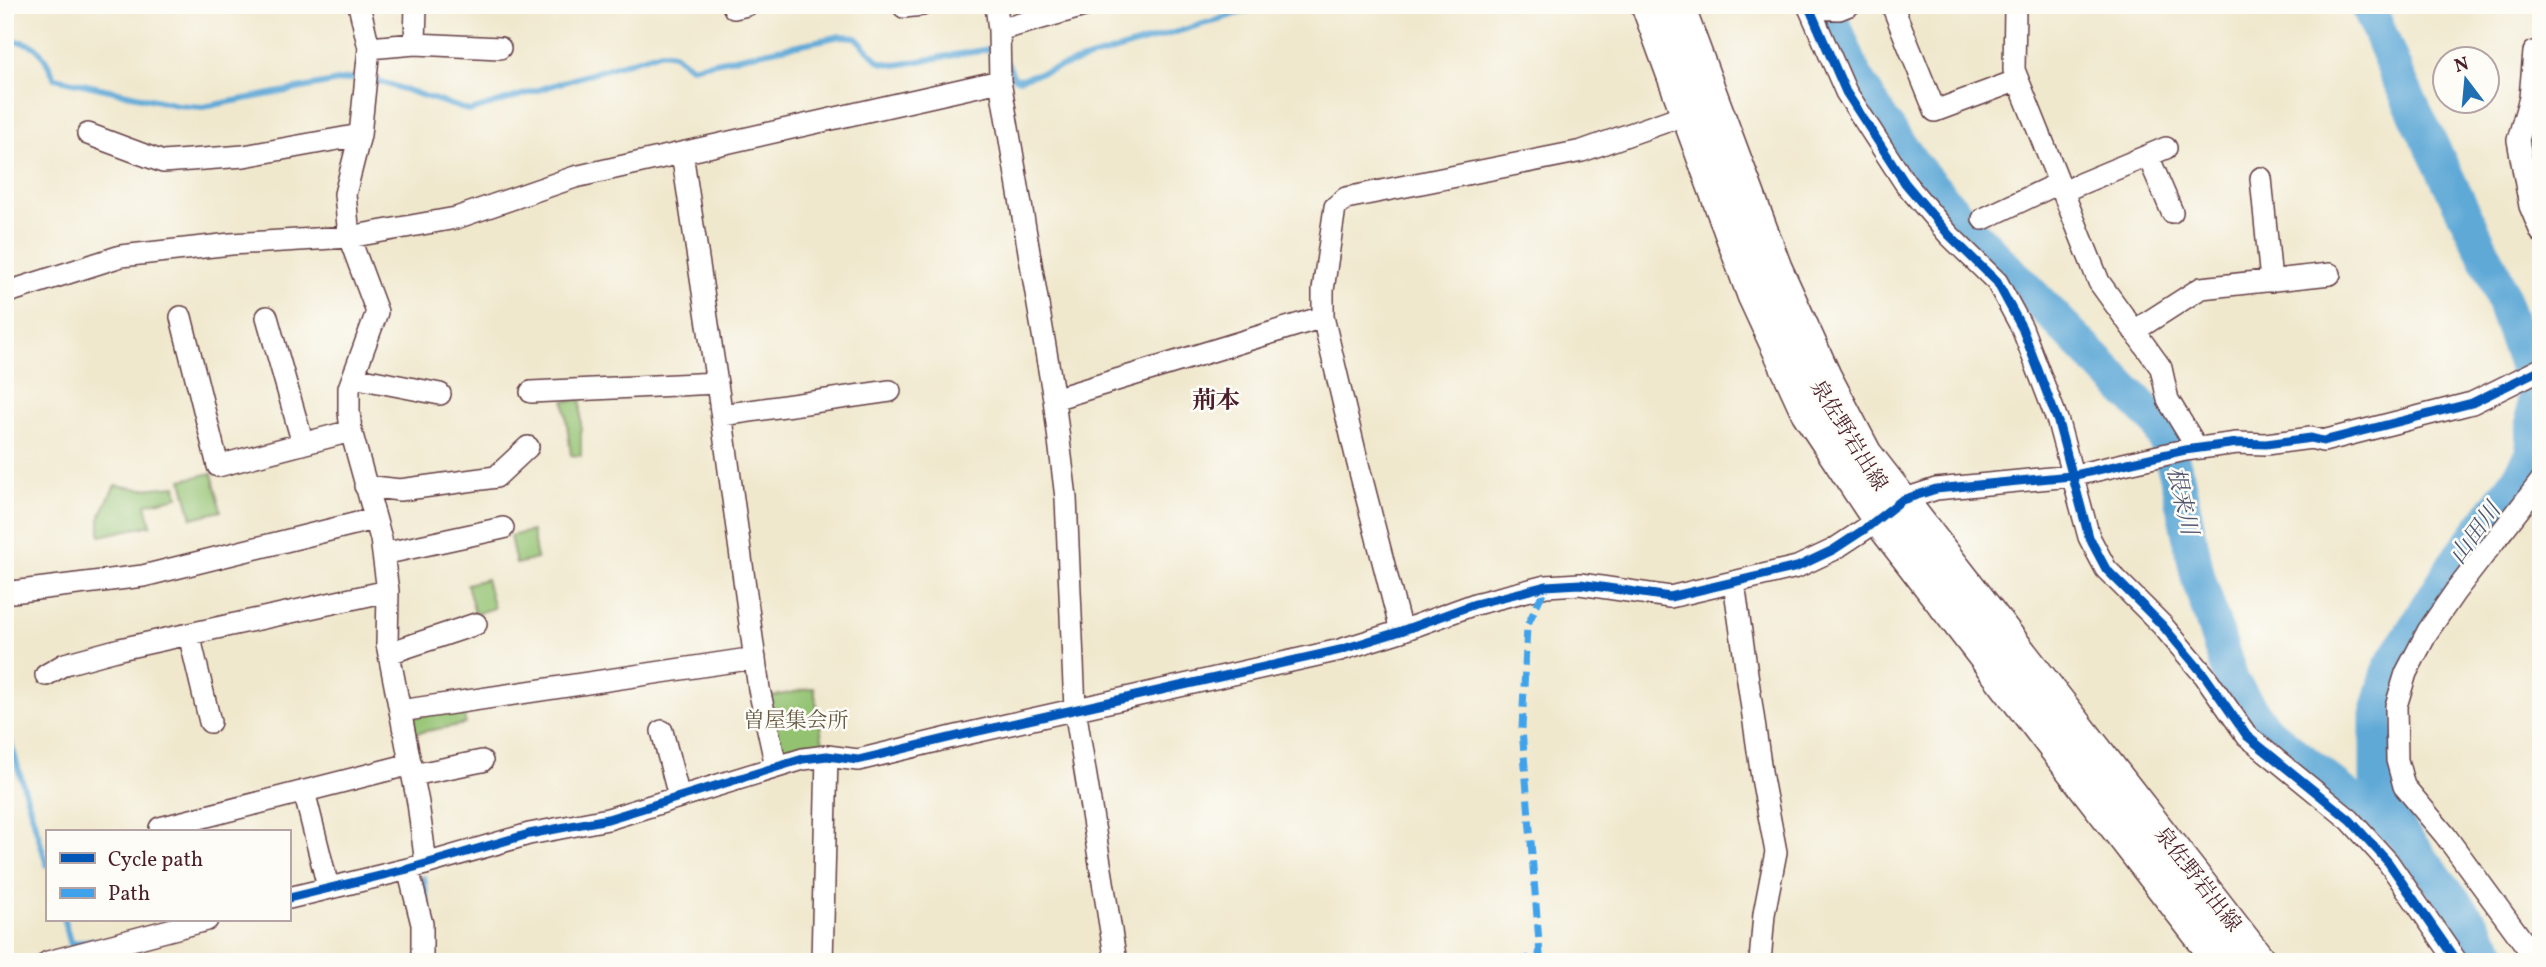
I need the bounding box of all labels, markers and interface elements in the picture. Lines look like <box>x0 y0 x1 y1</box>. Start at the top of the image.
north arrow <box>2430 46 2500 116</box>
text: N <box>2452 51 2472 80</box>
street label: 泉佐野岩出線 <box>1802 375 1894 497</box>
district label: 荊本 <box>1192 385 1240 419</box>
water label: 根来川 <box>2158 464 2205 541</box>
water label: 山田川 <box>2443 494 2511 571</box>
park label: 曽屋集会所 <box>744 707 849 736</box>
street label: 泉佐野岩出線 <box>2147 821 2247 939</box>
legend <box>46 830 290 922</box>
text: Cycle path <box>108 846 203 875</box>
text: Path <box>108 880 150 909</box>

